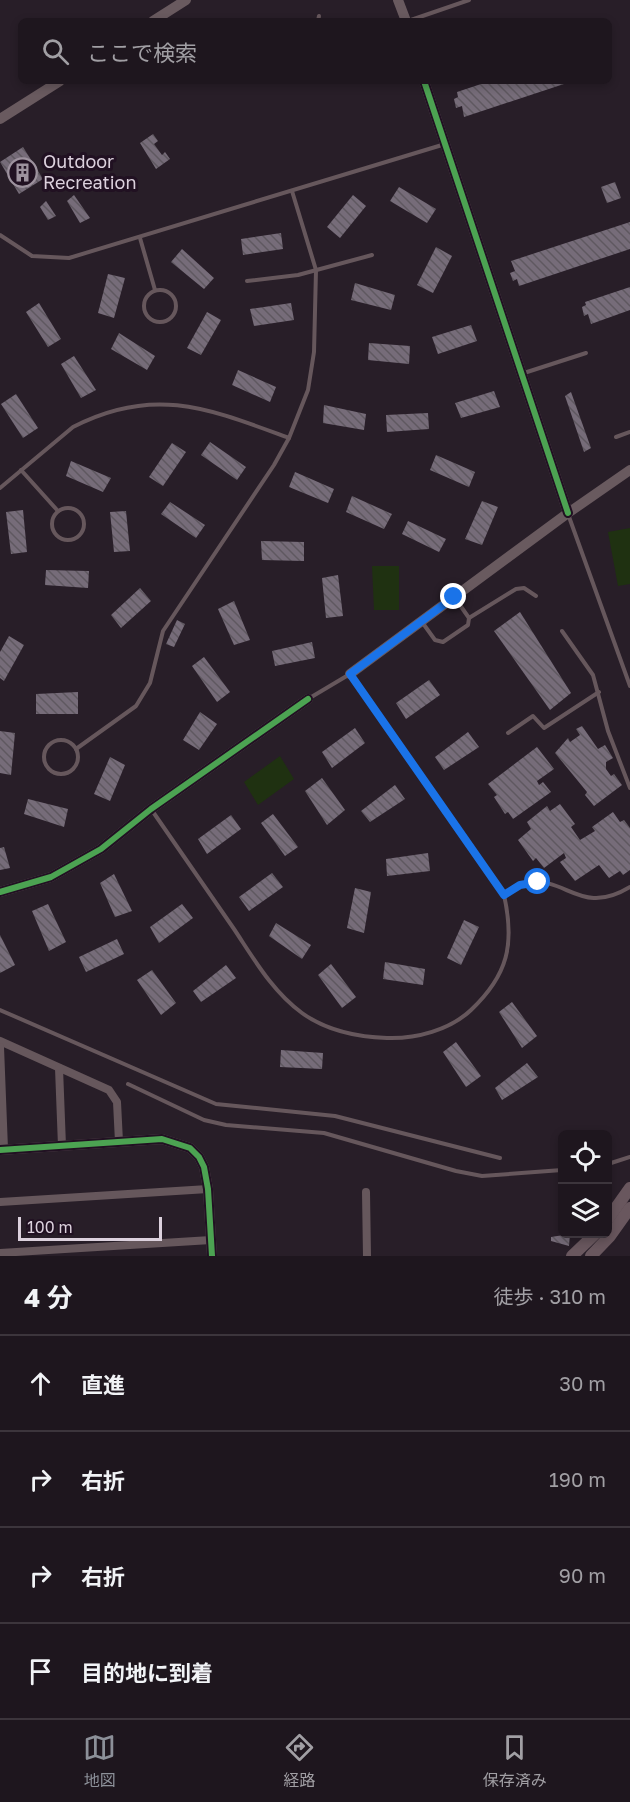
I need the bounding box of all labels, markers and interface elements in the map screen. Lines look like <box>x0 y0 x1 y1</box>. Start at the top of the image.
search box <box>18 18 612 84</box>
icon: search <box>39 35 72 68</box>
text: ここで検索 <box>87 39 197 66</box>
place label: Outdoor Recreation <box>43 150 136 193</box>
building icon: Outdoor Recreation <box>6 156 38 188</box>
route end <box>440 583 466 609</box>
route start <box>524 868 550 894</box>
map controls <box>558 1130 612 1238</box>
button: locate <box>558 1130 612 1184</box>
button: layers <box>558 1184 612 1238</box>
scale bar <box>18 1214 162 1242</box>
text: 100 m <box>27 1217 73 1237</box>
text: 4 分 <box>24 1282 73 1313</box>
text: 徒歩 · 310 m <box>494 1284 606 1308</box>
icon: ahead <box>24 1367 57 1400</box>
text: 直進 <box>81 1371 125 1398</box>
text: 30 m <box>559 1371 606 1395</box>
icon: right <box>24 1463 57 1496</box>
text: 右折 <box>81 1467 125 1494</box>
text: 190 m <box>549 1467 606 1491</box>
icon: right <box>24 1559 57 1592</box>
text: 右折 <box>81 1563 125 1590</box>
text: 90 m <box>559 1563 606 1587</box>
icon: arrive <box>24 1655 57 1688</box>
text: 目的地に到着 <box>81 1659 213 1686</box>
tab: 地図 <box>83 1731 116 1791</box>
tab: 経路 <box>283 1731 316 1791</box>
tab: 保存済み <box>483 1731 547 1791</box>

